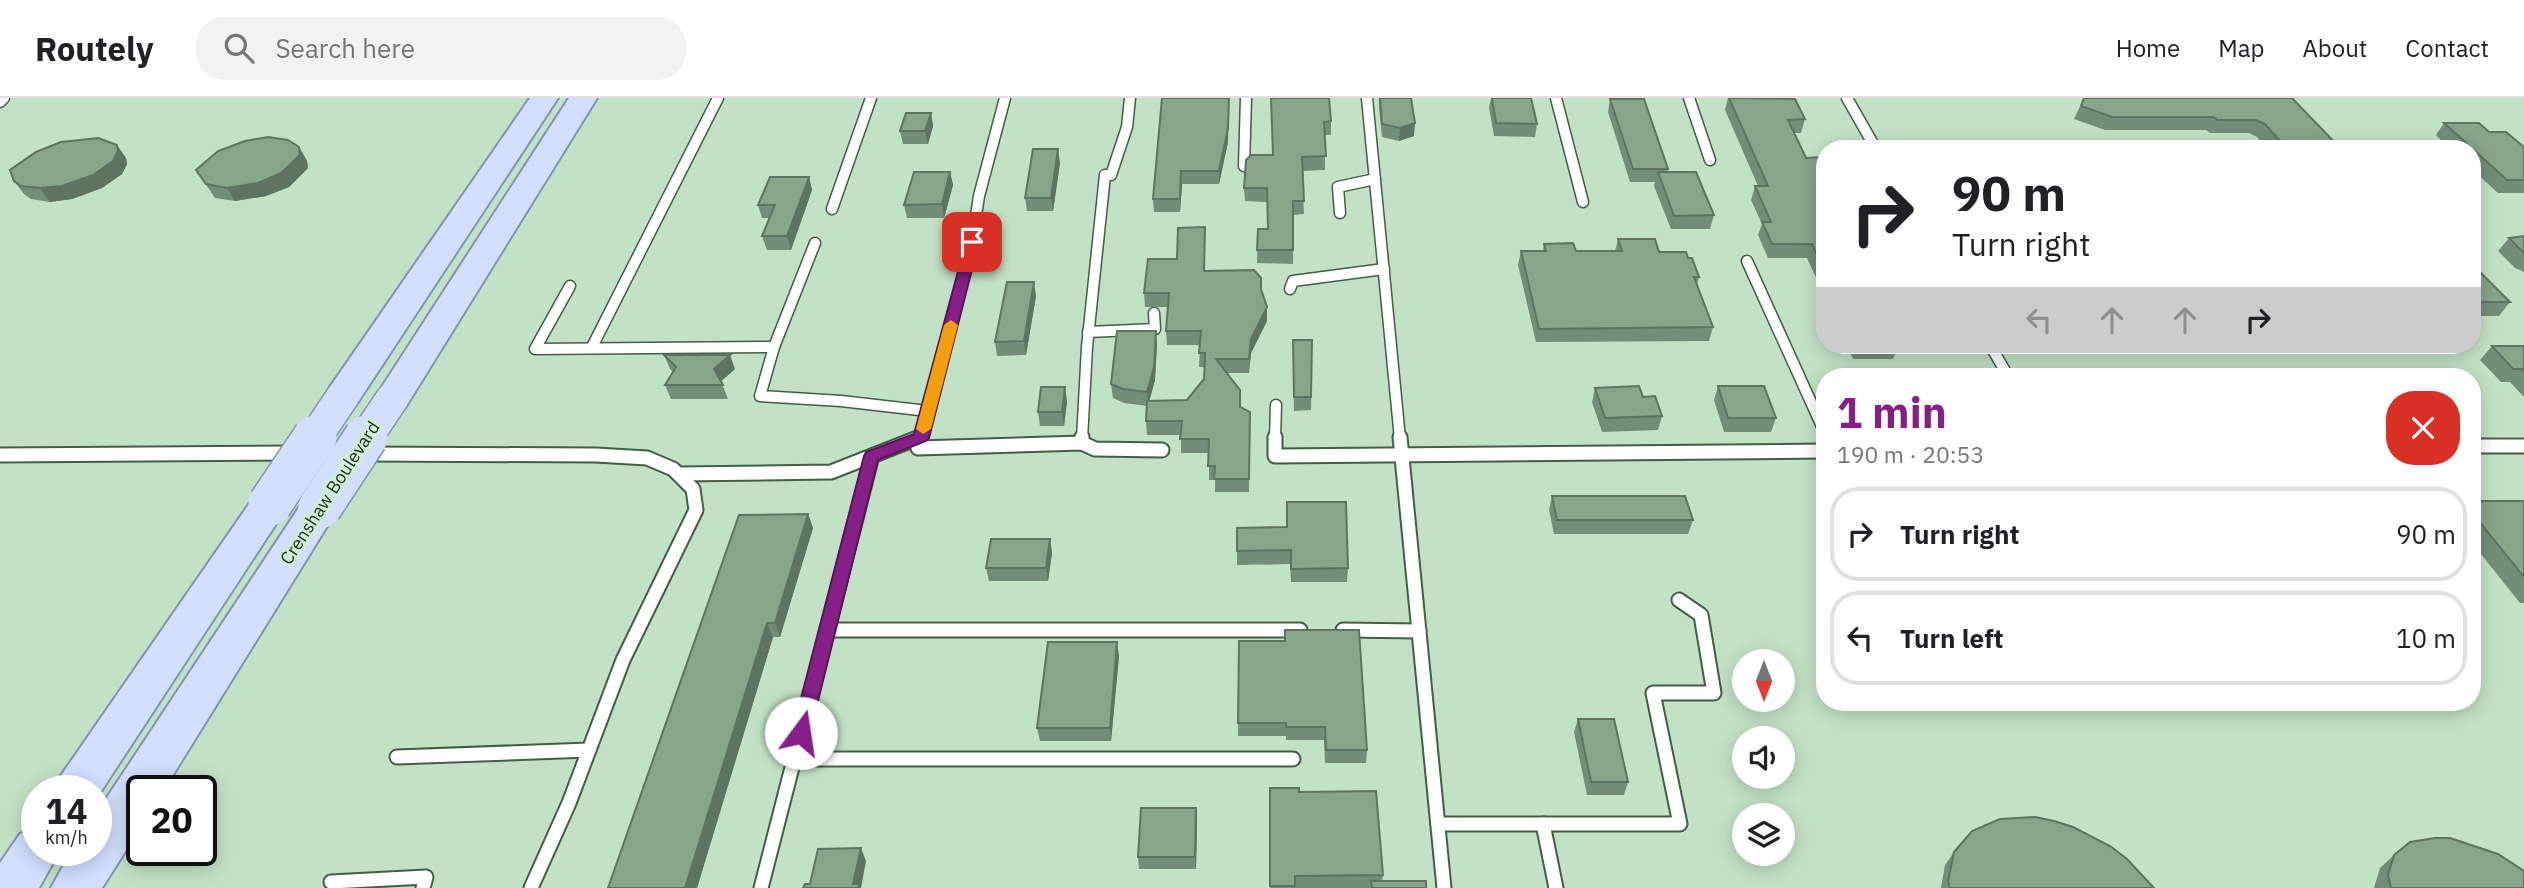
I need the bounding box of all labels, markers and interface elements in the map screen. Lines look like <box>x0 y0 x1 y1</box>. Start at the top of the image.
search box <box>196 17 686 80</box>
text: Routely <box>35 27 154 70</box>
icon: search <box>220 29 258 67</box>
text: Search here <box>276 31 415 65</box>
text: Home <box>2116 32 2180 64</box>
text: Map <box>2218 32 2264 64</box>
text: About <box>2302 32 2367 64</box>
text: Contact <box>2405 32 2489 64</box>
text: 90 m <box>1952 161 2066 224</box>
icon: right <box>1837 168 1928 259</box>
pin <box>942 212 1002 272</box>
icon: arrive <box>953 223 991 261</box>
text: Turn right <box>1952 223 2090 265</box>
icon: left <box>2020 301 2058 339</box>
icon: ahead <box>2093 301 2131 339</box>
icon: ahead <box>2166 301 2204 339</box>
icon: right <box>2239 301 2277 339</box>
text: 1 min <box>1837 385 1947 440</box>
button: close <box>2386 391 2460 465</box>
street label: Crenshaw Boulevard <box>275 417 385 569</box>
text: 190 m · 20:53 <box>1837 439 1984 469</box>
icon: right <box>1841 515 1879 553</box>
text: Turn right <box>1900 517 2019 551</box>
text: 90 m <box>2396 517 2456 551</box>
icon: left <box>1841 619 1879 657</box>
text: Turn left <box>1900 621 2003 655</box>
text: 10 m <box>2396 621 2456 655</box>
north arrow <box>1732 649 1796 712</box>
map controls <box>1732 649 1795 866</box>
position arrow <box>764 696 838 770</box>
button: sound <box>1732 726 1795 789</box>
speed limit sign: 20 <box>126 775 217 866</box>
text: 14 <box>45 788 88 834</box>
button: layers <box>1732 803 1795 866</box>
text: km/h <box>45 826 88 849</box>

